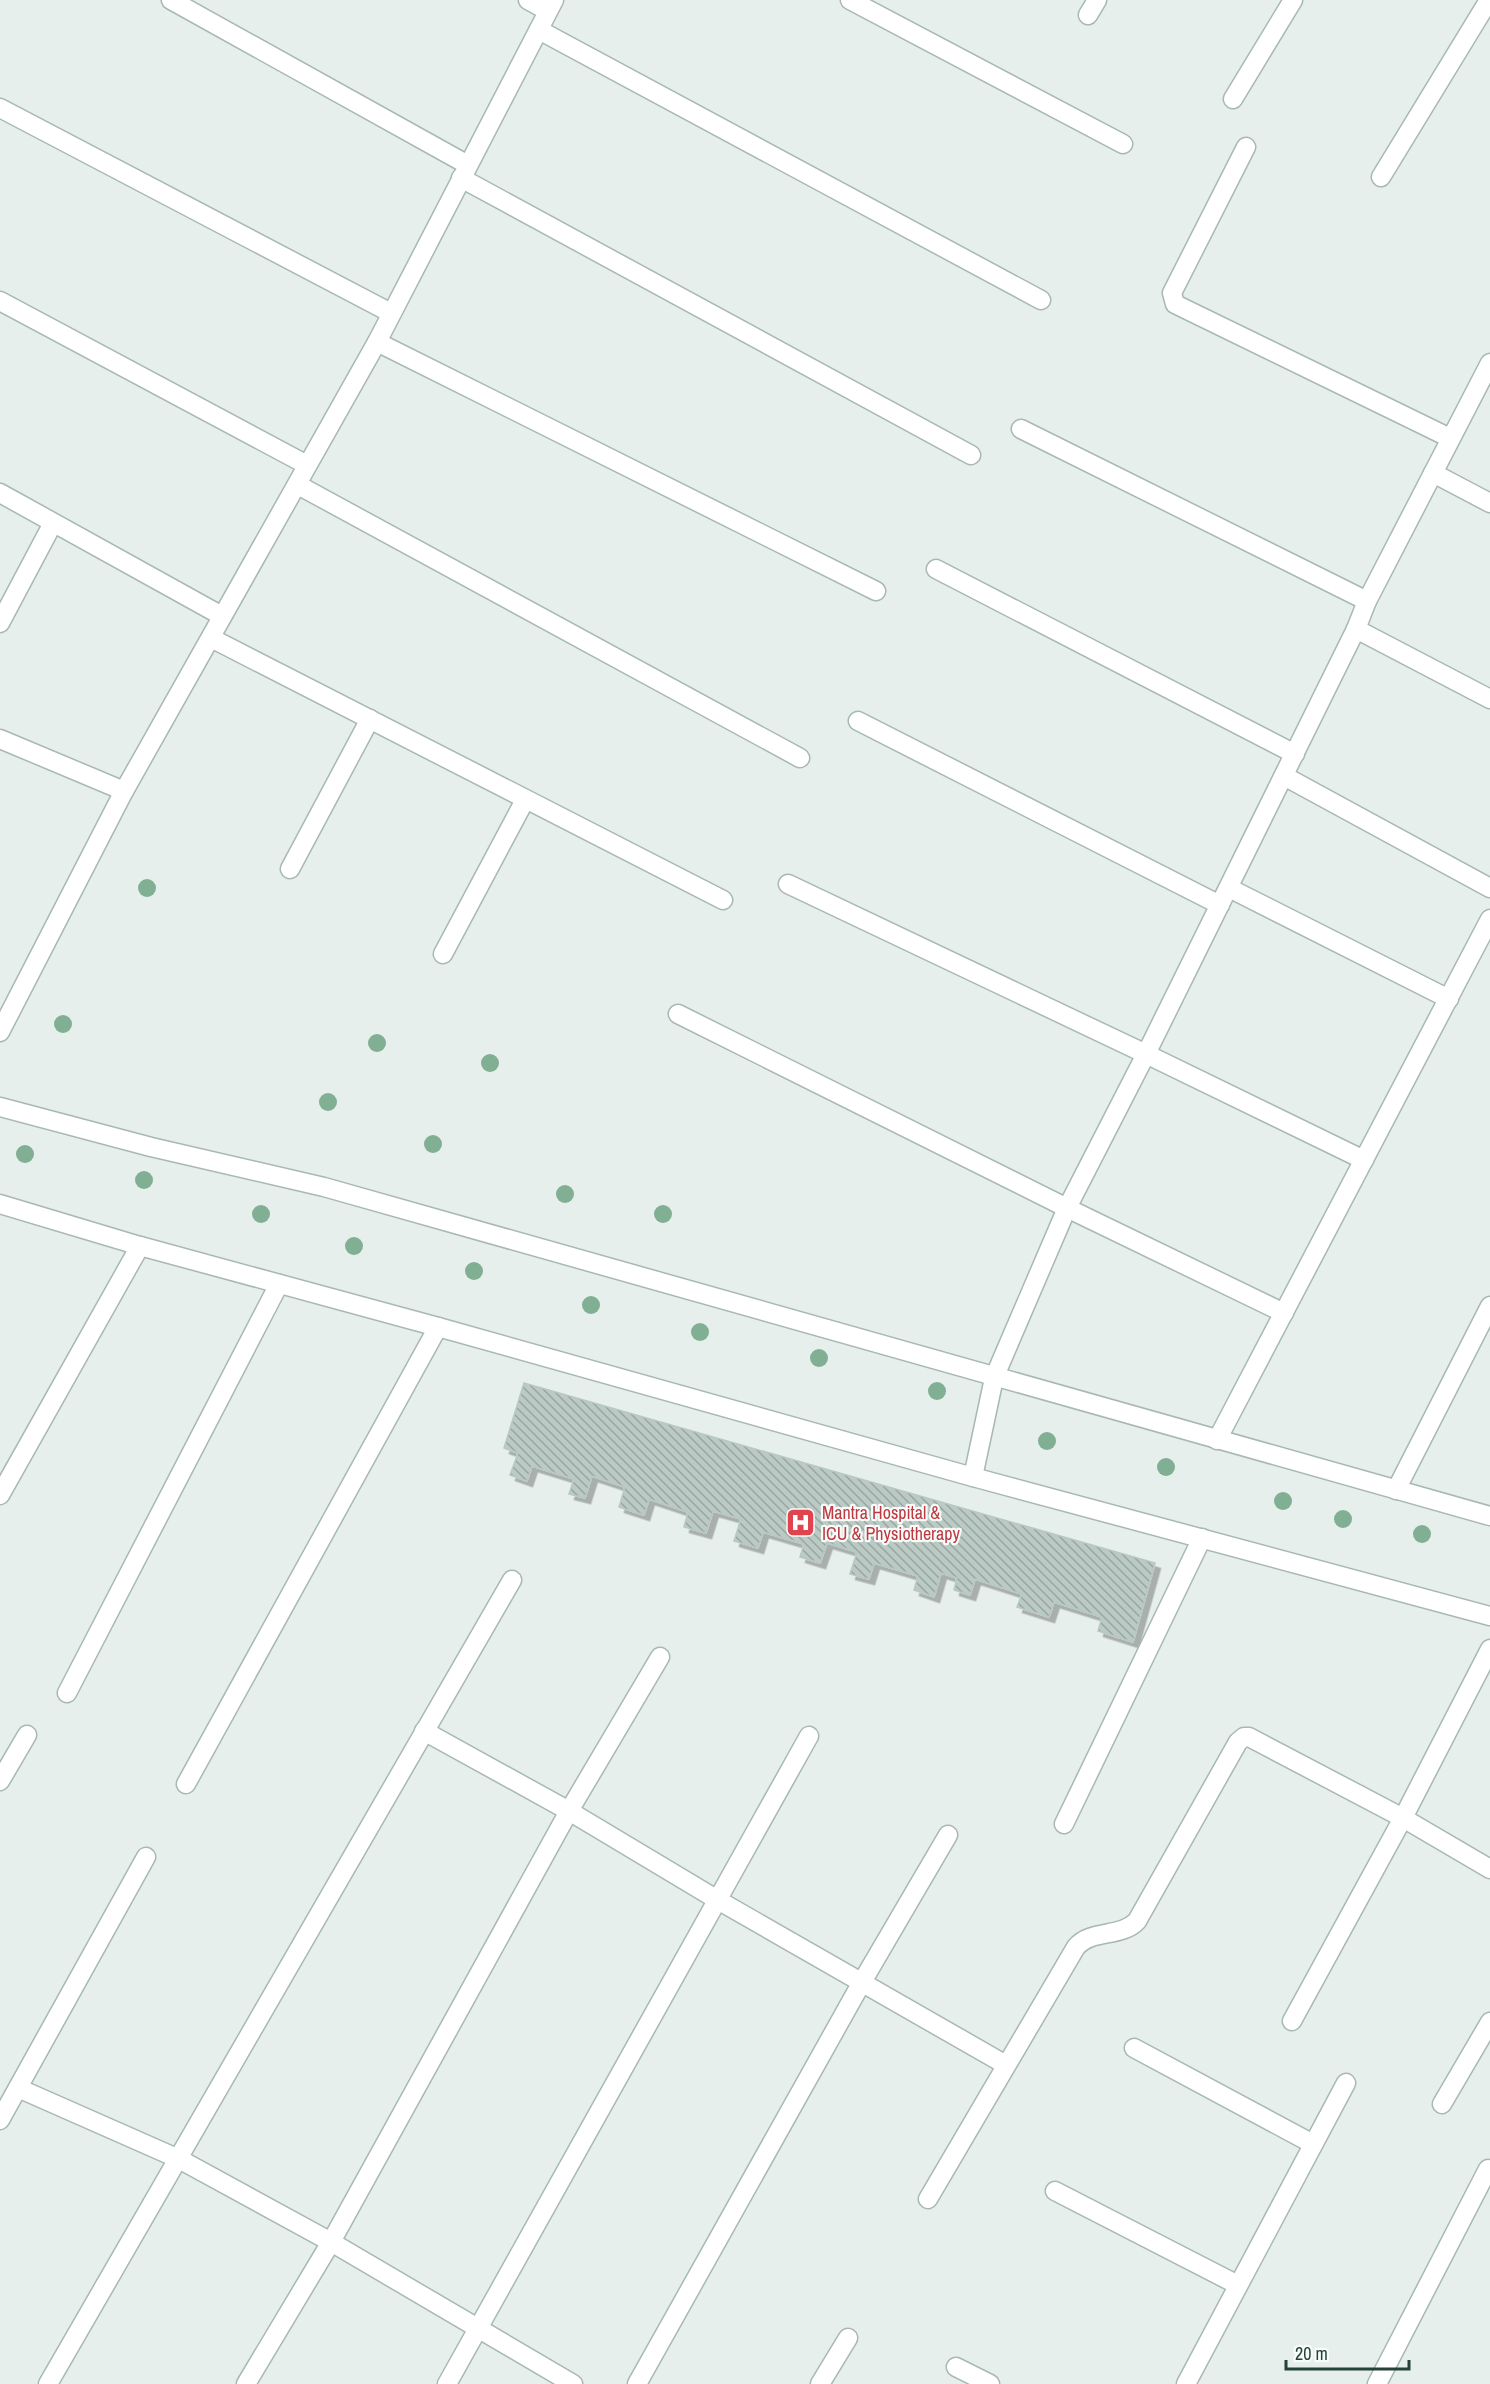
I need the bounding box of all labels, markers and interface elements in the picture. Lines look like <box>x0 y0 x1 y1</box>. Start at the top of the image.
place label: Mantra Hospital & ICU & Physiotherapy <box>822 1500 960 1546</box>
hospital icon: Mantra Hospital & ICU & Physiotherapy <box>785 1507 817 1539</box>
scale bar <box>1286 2333 1409 2371</box>
text: 20 m <box>1295 2341 1328 2366</box>

